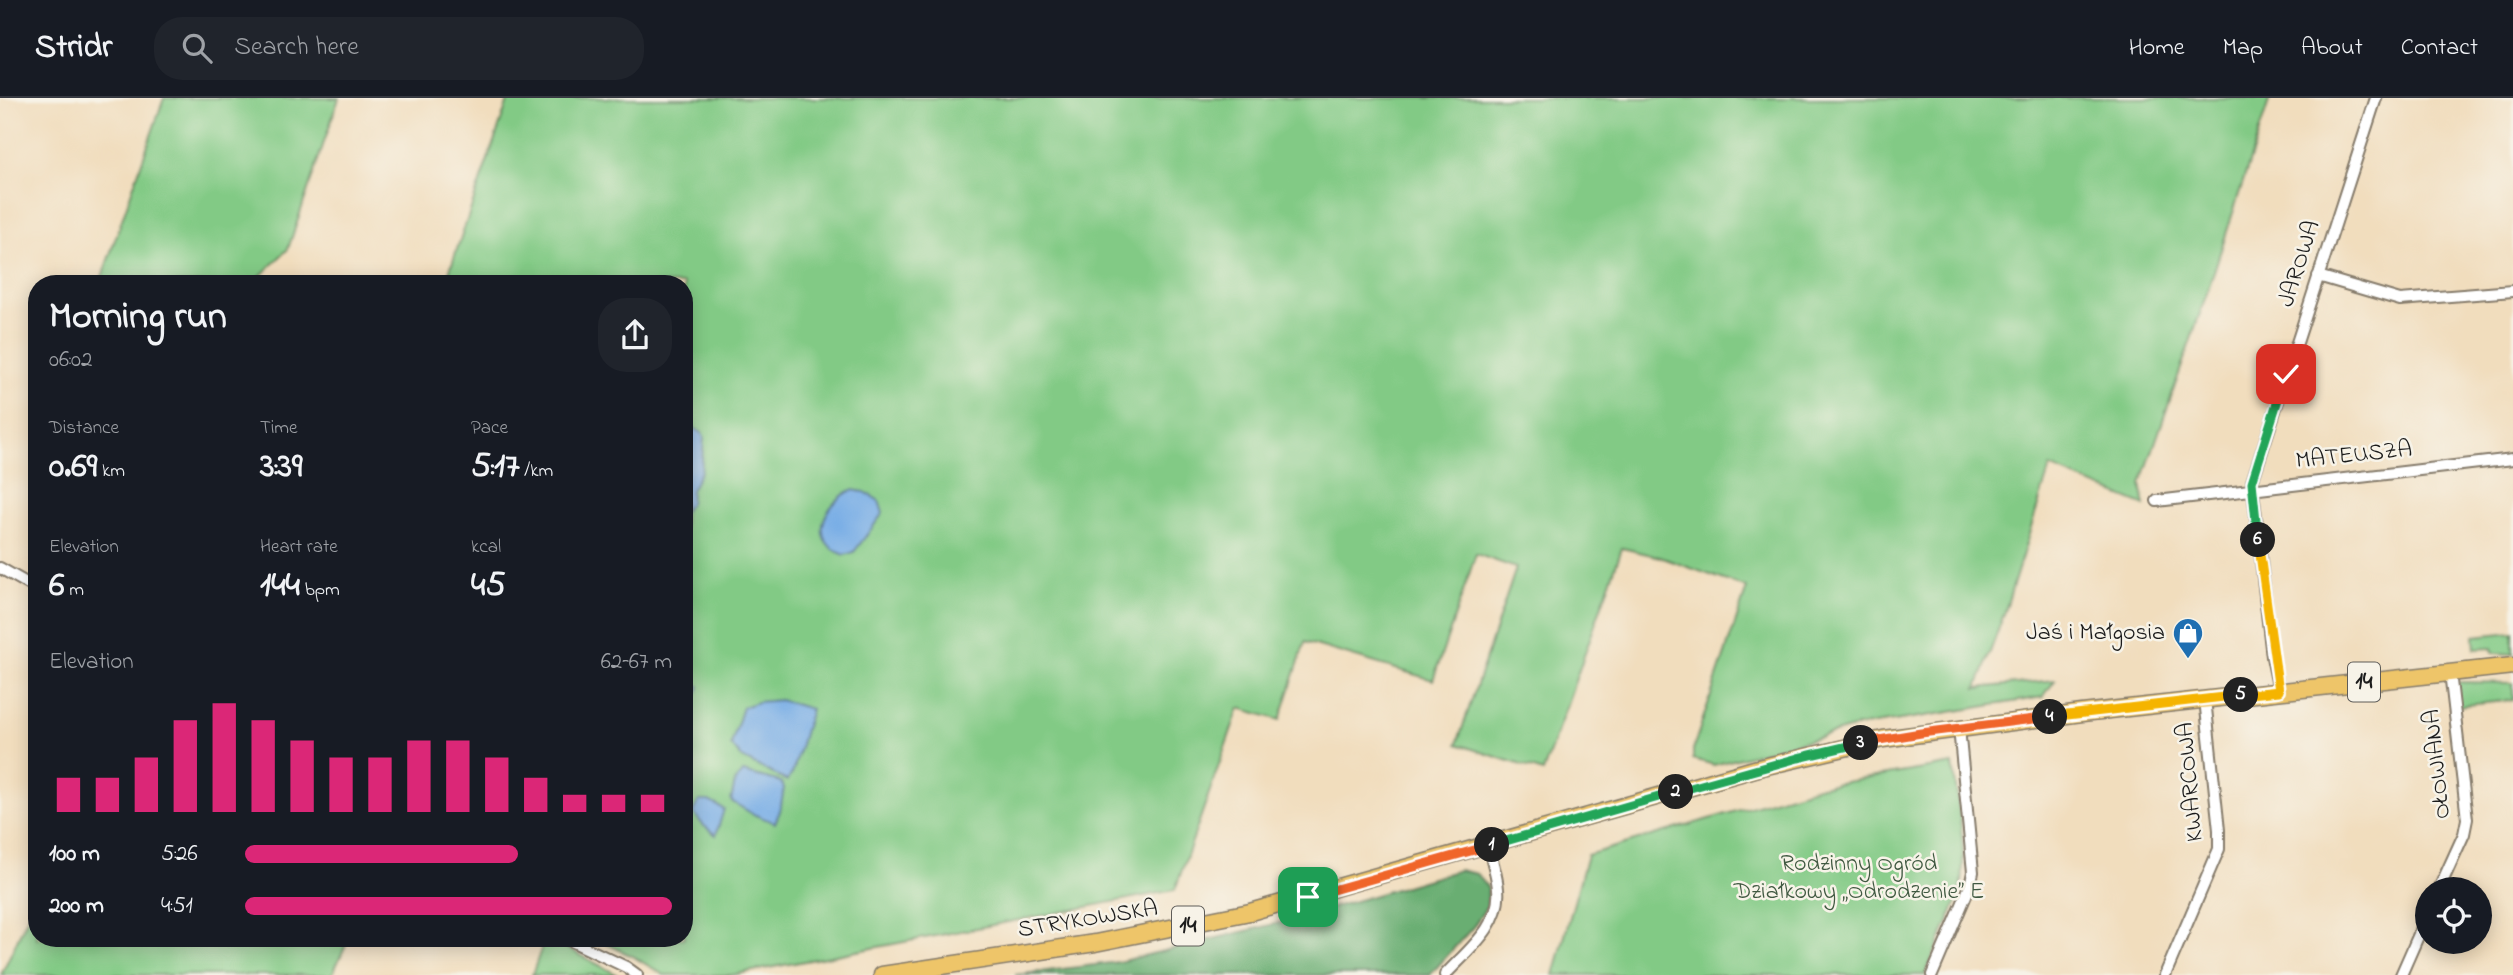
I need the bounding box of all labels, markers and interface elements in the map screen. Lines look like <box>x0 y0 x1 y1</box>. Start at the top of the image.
search box <box>154 17 644 80</box>
text: Stridr <box>35 24 112 72</box>
icon: search <box>178 29 216 67</box>
text: Search here <box>234 29 359 67</box>
text: Home <box>2129 31 2185 66</box>
text: Map <box>2223 31 2263 66</box>
text: About <box>2301 31 2363 66</box>
text: Contact <box>2401 31 2478 66</box>
street label: JAROWA <box>2270 216 2330 312</box>
text: Morning run <box>49 290 227 346</box>
button: share <box>598 298 672 372</box>
text: 06:02 <box>49 344 92 377</box>
pin <box>2256 344 2316 404</box>
icon: check <box>2267 355 2305 393</box>
text: Distance <box>49 415 119 442</box>
text: Time <box>260 415 298 442</box>
text: Pace <box>471 415 508 442</box>
street label: MATEUSZA <box>2294 432 2414 480</box>
text: 0.69 <box>49 442 97 493</box>
text: 3:39 <box>260 442 302 493</box>
text: 5:17 <box>471 442 520 493</box>
text: km <box>97 458 125 485</box>
text: /km <box>520 458 553 485</box>
pin: 6 <box>2240 522 2276 558</box>
text: 6 <box>2253 526 2262 553</box>
text: Elevation <box>49 534 119 561</box>
text: Heart rate <box>260 534 338 561</box>
text: kcal <box>471 534 501 561</box>
text: 6 <box>49 561 64 612</box>
text: 144 <box>260 561 300 612</box>
text: 45 <box>471 561 505 612</box>
text: m <box>64 577 84 604</box>
text: bpm <box>300 577 340 604</box>
place label: Jaś i Małgosia <box>2026 616 2165 651</box>
shop icon: Jaś i Małgosia <box>2171 616 2205 660</box>
text: Elevation <box>49 646 134 679</box>
text: 62–67 m <box>601 646 672 679</box>
road number: 14 <box>2348 662 2380 702</box>
pin: 5 <box>2224 678 2258 712</box>
text: 5 <box>2235 681 2246 708</box>
pin: 4 <box>2032 700 2068 734</box>
text: 4 <box>2046 703 2053 730</box>
street label: OŁOWIANA <box>2415 707 2461 821</box>
street label: KWARCOWA <box>2168 721 2214 843</box>
pin: 3 <box>1843 726 1878 760</box>
text: 3 <box>1857 729 1864 756</box>
pin: 2 <box>1658 774 1694 810</box>
text: 2 <box>1671 778 1680 805</box>
pin: 1 <box>1474 828 1510 862</box>
text: 1 <box>1488 831 1495 858</box>
text: 100 m <box>49 838 100 871</box>
text: 5:26 <box>161 838 198 871</box>
park label: Rodzinny Ogród Działkowy „Odrodzenie” E <box>1733 847 1984 911</box>
pin <box>1278 867 1338 927</box>
map controls <box>2415 877 2492 954</box>
button: locate <box>2415 877 2492 954</box>
icon: arrive <box>1289 878 1327 916</box>
text: 200 m <box>49 890 104 923</box>
text: 4:51 <box>161 890 193 923</box>
street label: STRYKOWSKA <box>1015 892 1161 948</box>
road number: 14 <box>1172 906 1204 946</box>

